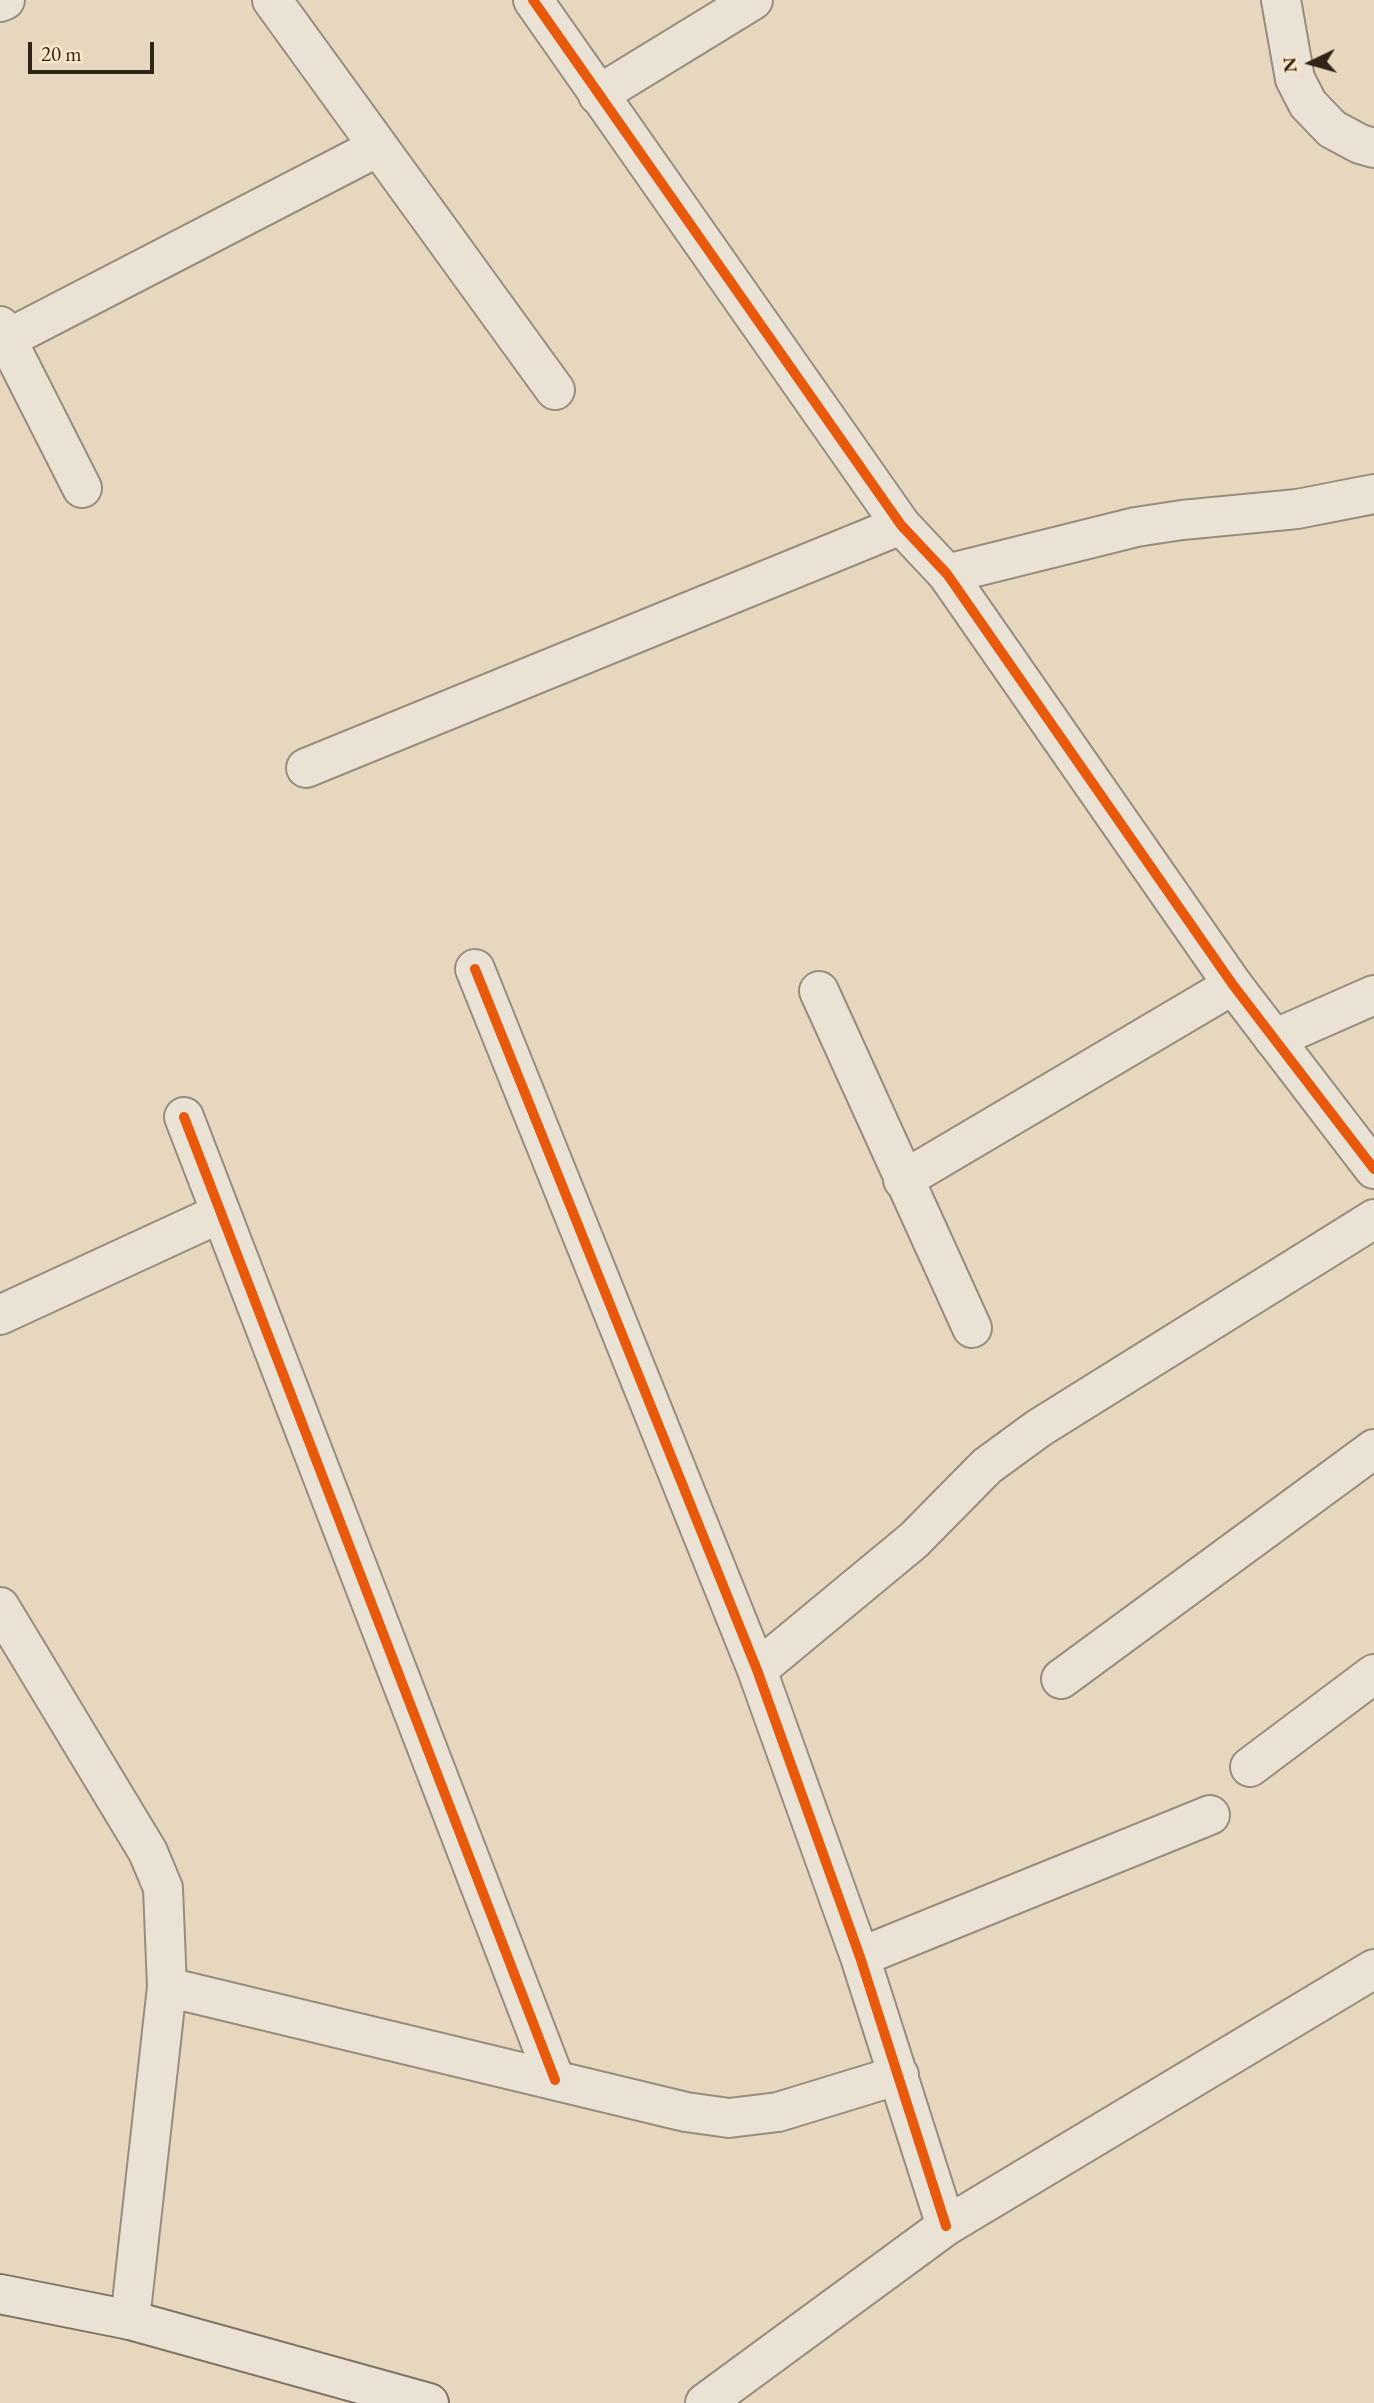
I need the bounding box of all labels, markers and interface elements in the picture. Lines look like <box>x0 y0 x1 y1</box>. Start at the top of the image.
scale bar <box>32 28 158 72</box>
north arrow <box>1276 28 1346 98</box>
text: 20 m <box>41 40 82 67</box>
text: N <box>1276 56 1303 74</box>

